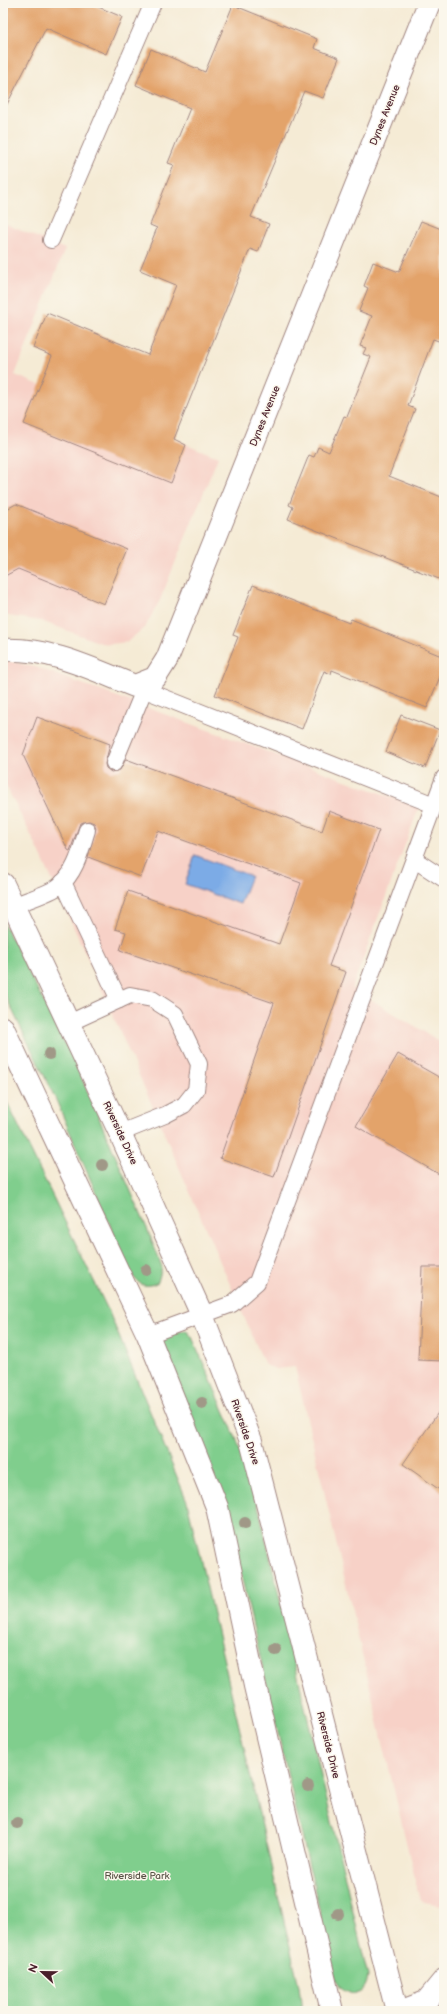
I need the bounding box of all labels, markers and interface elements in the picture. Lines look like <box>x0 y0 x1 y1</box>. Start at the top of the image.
street label: Dynes Avenue <box>367 83 403 147</box>
street label: Dynes Avenue <box>247 384 283 448</box>
street label: Riverside Drive <box>100 1099 140 1167</box>
street label: Riverside Drive <box>228 1398 262 1466</box>
street label: Riverside Drive <box>314 1710 342 1780</box>
park label: Riverside Park <box>104 1870 170 1882</box>
north arrow <box>22 1952 62 1992</box>
text: N <box>26 1962 41 1975</box>

